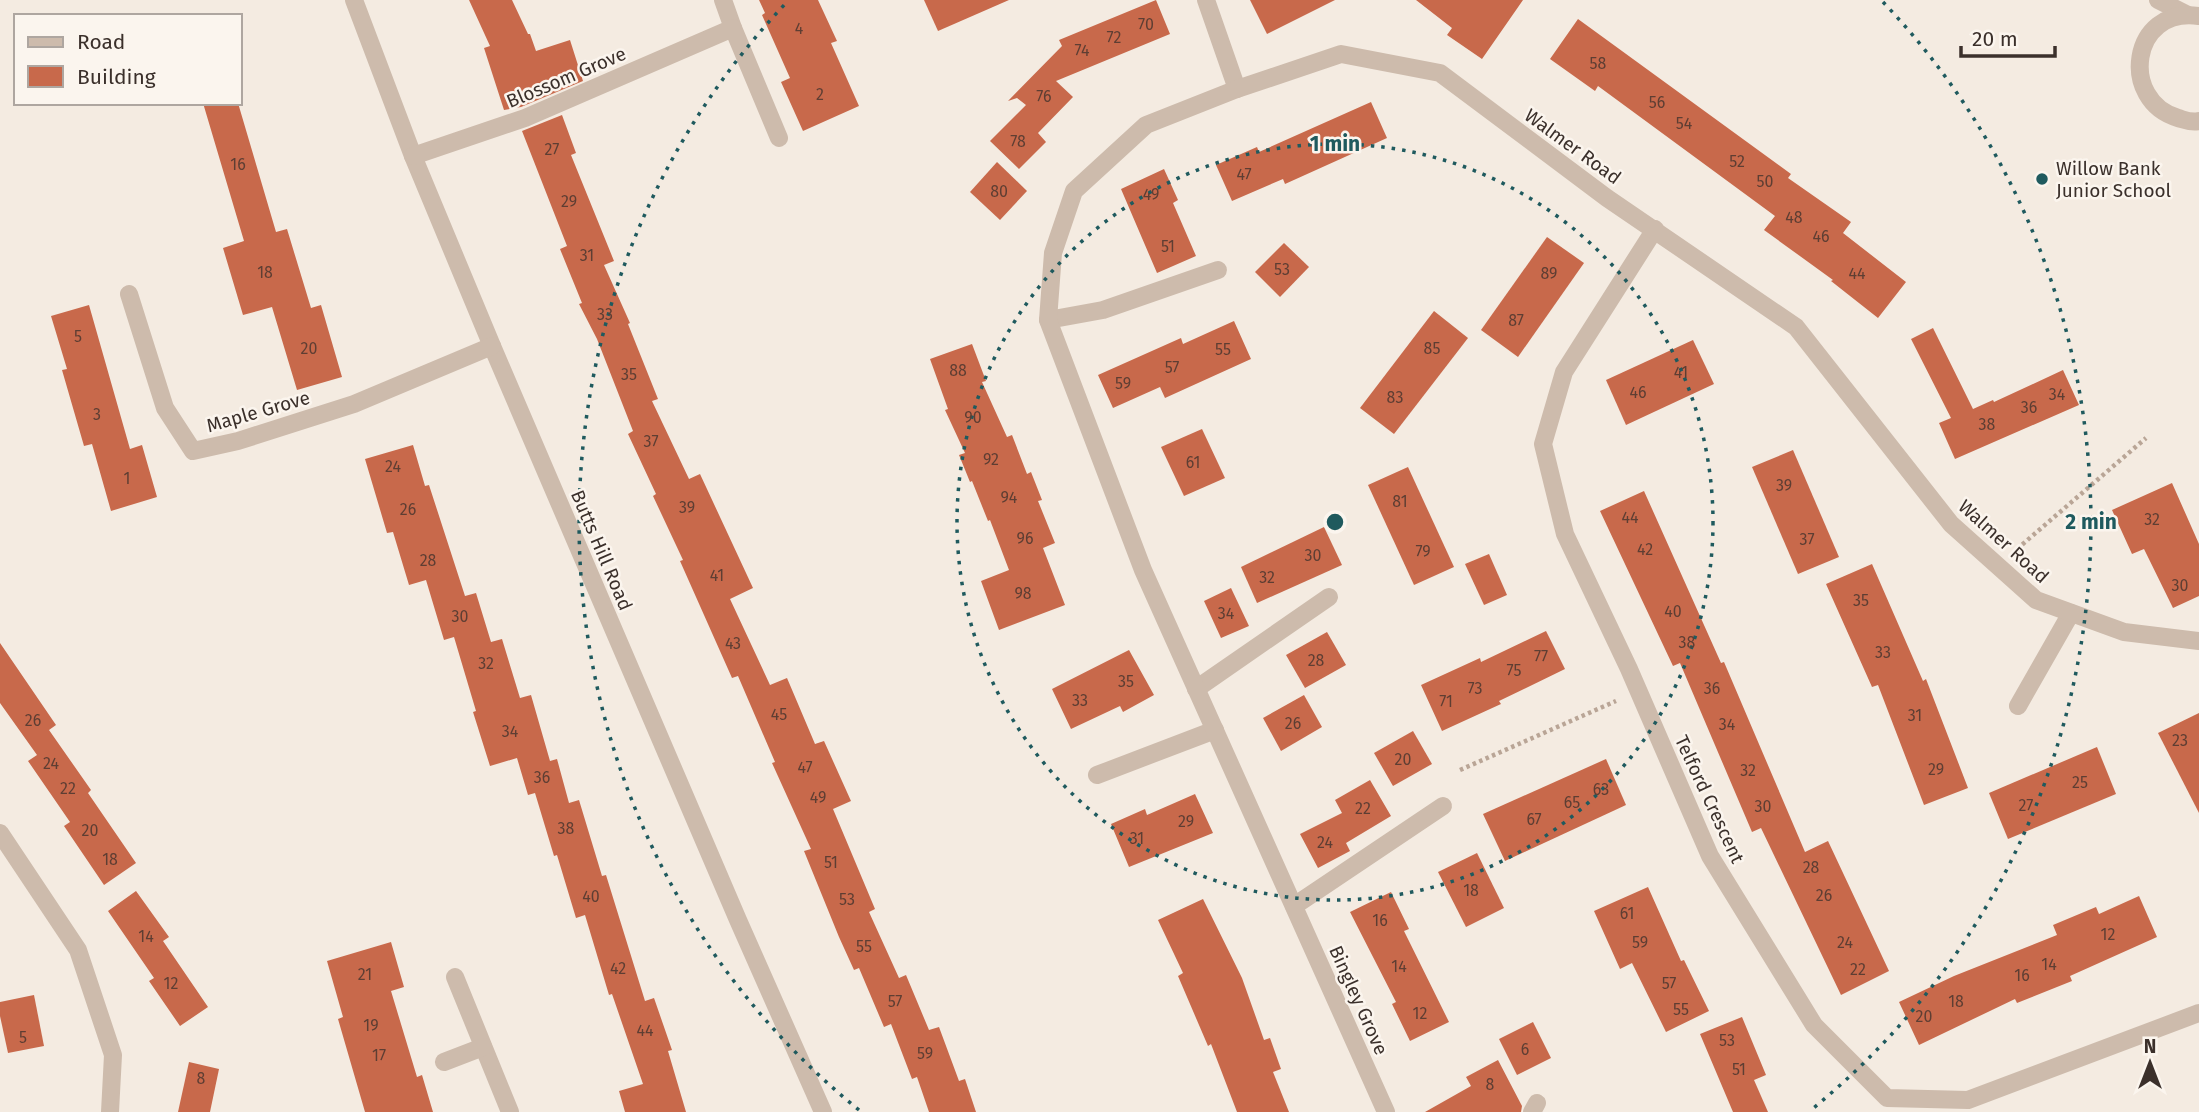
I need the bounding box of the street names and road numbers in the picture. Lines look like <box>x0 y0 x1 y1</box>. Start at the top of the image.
street label: Blossom Grove <box>503 42 629 113</box>
street label: Walmer Road <box>1520 104 1625 189</box>
street label: Maple Grove <box>204 386 313 437</box>
street label: Butts Hill Road <box>566 487 637 614</box>
street label: Walmer Road <box>1954 495 2054 588</box>
street label: Telford Crescent <box>1670 732 1749 867</box>
street label: Bingley Grove <box>1324 942 1393 1059</box>

